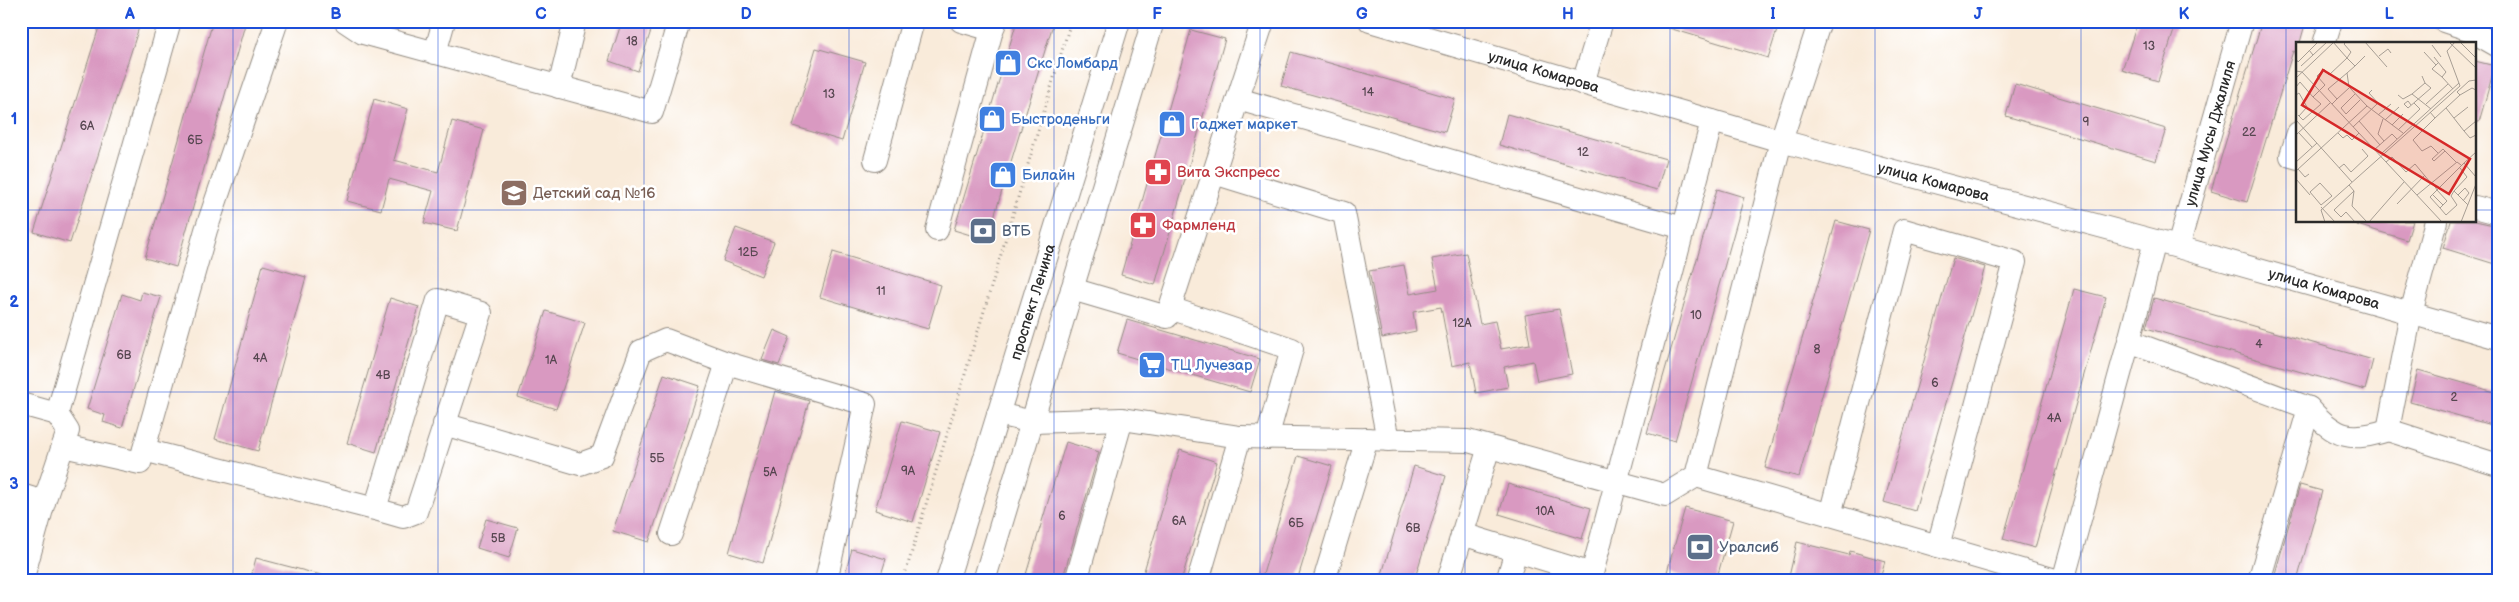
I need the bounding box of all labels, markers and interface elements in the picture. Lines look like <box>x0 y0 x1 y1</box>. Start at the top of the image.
text: A <box>124 5 135 24</box>
text: B <box>330 5 342 24</box>
text: C <box>535 5 547 24</box>
text: D <box>740 5 752 24</box>
text: E <box>947 5 957 24</box>
text: F <box>1152 5 1162 24</box>
text: G <box>1356 5 1368 24</box>
text: H <box>1562 5 1574 24</box>
text: I <box>1770 5 1776 24</box>
text: J <box>1974 5 1983 24</box>
text: K <box>2179 5 2190 24</box>
text: L <box>2384 5 2394 24</box>
house number: 18 <box>626 34 638 49</box>
house number: 13 <box>2143 39 2155 54</box>
inset map <box>2296 42 2476 222</box>
street label: улица Комарова <box>1486 47 1602 97</box>
shop icon: Скс Ломбард <box>993 48 1023 78</box>
place label: Скс Ломбард <box>1027 54 1118 73</box>
street label: улица Мусы Джалиля <box>2180 58 2240 209</box>
house number: 14 <box>1362 85 1375 100</box>
house number: 13 <box>823 87 835 102</box>
shop icon: Быстроденьги <box>977 104 1007 134</box>
shop icon: Гаджет маркет <box>1157 109 1187 139</box>
text: 1 <box>11 110 17 129</box>
place label: Быстроденьги <box>1011 110 1110 129</box>
place label: Гаджет маркет <box>1191 115 1298 134</box>
house number: 9 <box>2083 115 2090 130</box>
house number: 6А <box>80 119 95 134</box>
house number: 22 <box>2242 125 2256 140</box>
house number: 6Б <box>187 133 204 148</box>
house number: 12 <box>1577 145 1589 160</box>
pharmacy icon: Вита Экспресс <box>1143 157 1173 187</box>
street label: улица Комарова <box>1876 158 1992 206</box>
shop icon: Билайн <box>988 160 1018 190</box>
place label: Вита Экспресс <box>1177 163 1281 182</box>
place label: Билайн <box>1022 166 1075 185</box>
school or university icon: Детский сад №16 <box>499 178 529 208</box>
place label: Детский сад №16 <box>533 184 655 203</box>
pharmacy icon: Фармленд <box>1128 210 1158 240</box>
bank icon: ВТБ <box>968 216 998 246</box>
place label: Фармленд <box>1162 216 1235 235</box>
place label: ВТБ <box>1002 222 1031 241</box>
street label: проспект Ленина <box>1006 241 1060 362</box>
house number: 12Б <box>738 245 759 260</box>
street label: улица Комарова <box>2266 264 2382 313</box>
house number: 11 <box>876 284 886 299</box>
text: 2 <box>9 293 19 312</box>
house number: 10 <box>1690 308 1702 323</box>
house number: 12А <box>1453 316 1472 331</box>
house number: 4 <box>2255 337 2263 352</box>
house number: 8 <box>1814 342 1821 357</box>
house number: 6В <box>117 348 132 363</box>
supermarket icon: ТЦ Лучезар <box>1137 350 1167 380</box>
house number: 4А <box>253 351 268 366</box>
house number: 1А <box>545 353 558 368</box>
place label: ТЦ Лучезар <box>1171 356 1253 375</box>
house number: 4В <box>376 368 391 383</box>
house number: 6 <box>1931 376 1939 391</box>
house number: 2 <box>2450 390 2458 405</box>
house number: 4А <box>2047 411 2062 426</box>
house number: 5Б <box>649 451 665 466</box>
house number: 9А <box>901 464 916 479</box>
house number: 5А <box>763 465 778 480</box>
text: 3 <box>9 475 19 494</box>
house number: 10А <box>1536 504 1555 519</box>
house number: 6 <box>1058 509 1066 524</box>
house number: 6А <box>1172 514 1187 529</box>
house number: 6Б <box>1288 516 1305 531</box>
house number: 6В <box>1406 521 1421 536</box>
house number: 5В <box>491 531 506 546</box>
bank icon: Уралсиб <box>1685 532 1715 562</box>
place label: Уралсиб <box>1719 538 1779 557</box>

